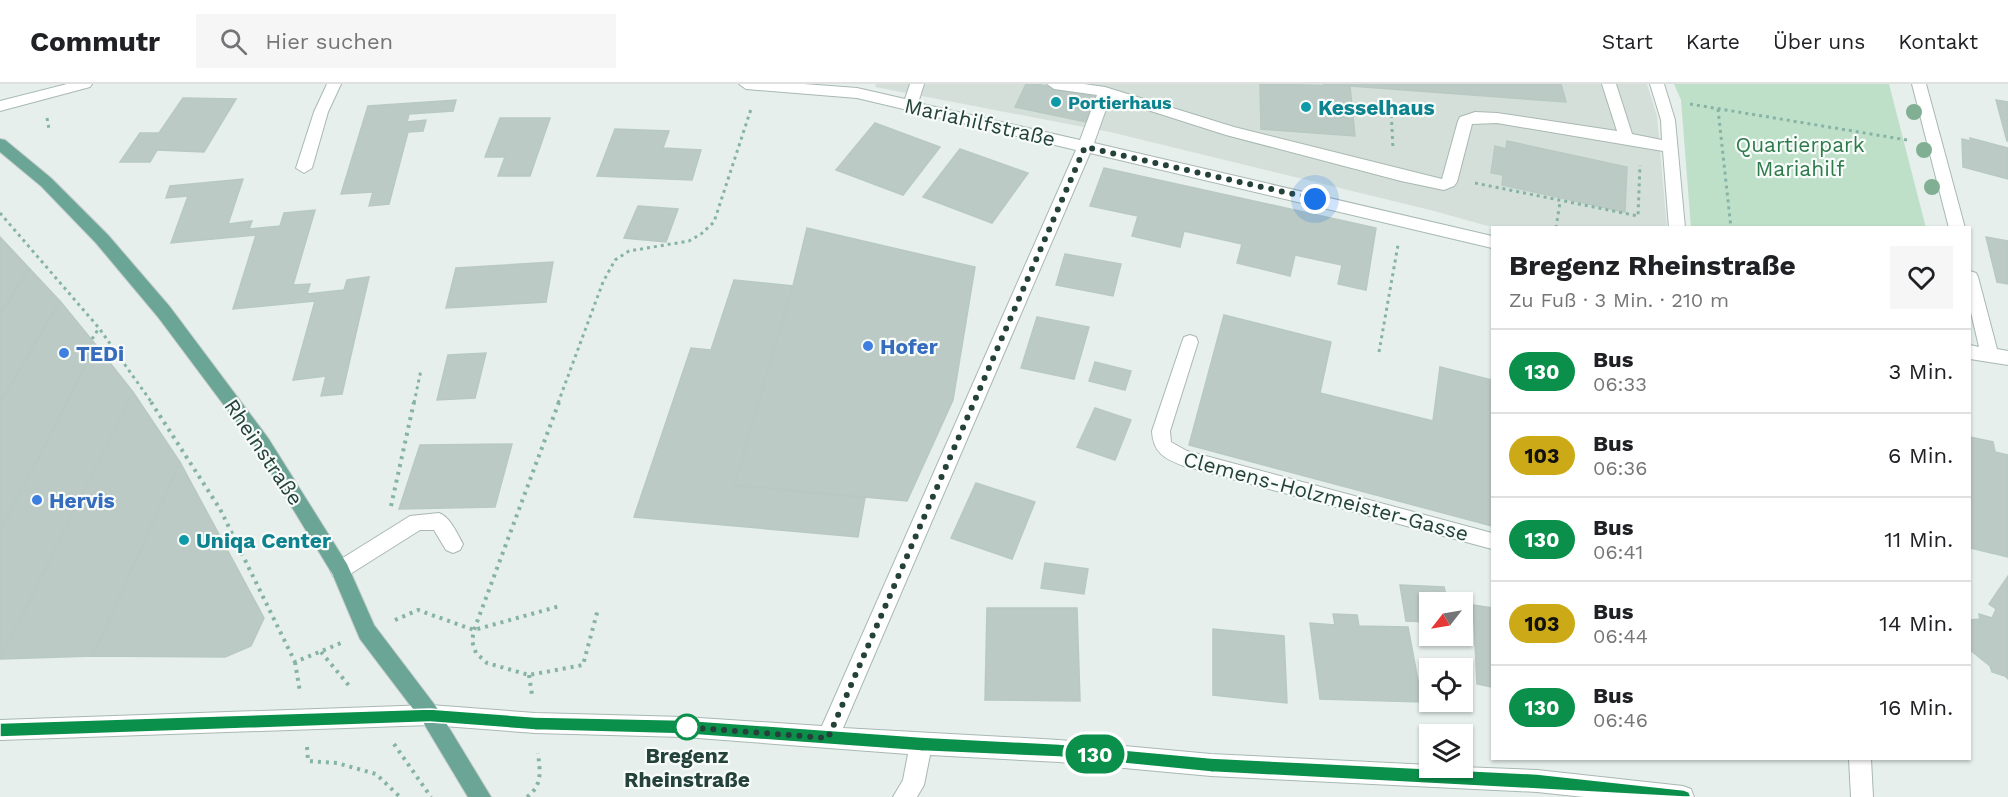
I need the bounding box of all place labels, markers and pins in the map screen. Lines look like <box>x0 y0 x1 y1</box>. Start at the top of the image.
place label: Portierhaus <box>1068 92 1172 113</box>
marker: Portierhaus <box>1049 95 1063 109</box>
place label: Kesselhaus <box>1318 95 1435 120</box>
marker: Kesselhaus <box>1299 100 1313 114</box>
place label: Hofer <box>880 334 938 359</box>
marker: Hofer <box>861 339 875 353</box>
place label: TEDi <box>76 341 124 366</box>
marker: TEDi <box>57 346 71 360</box>
place label: Hervis <box>49 488 115 513</box>
marker: Hervis <box>30 493 44 507</box>
place label: Uniqa Center <box>196 528 331 553</box>
marker: Uniqa Center <box>177 533 191 547</box>
marker: Bregenz Rheinstraße <box>674 714 700 740</box>
place label: Bregenz Rheinstraße <box>624 743 750 792</box>

